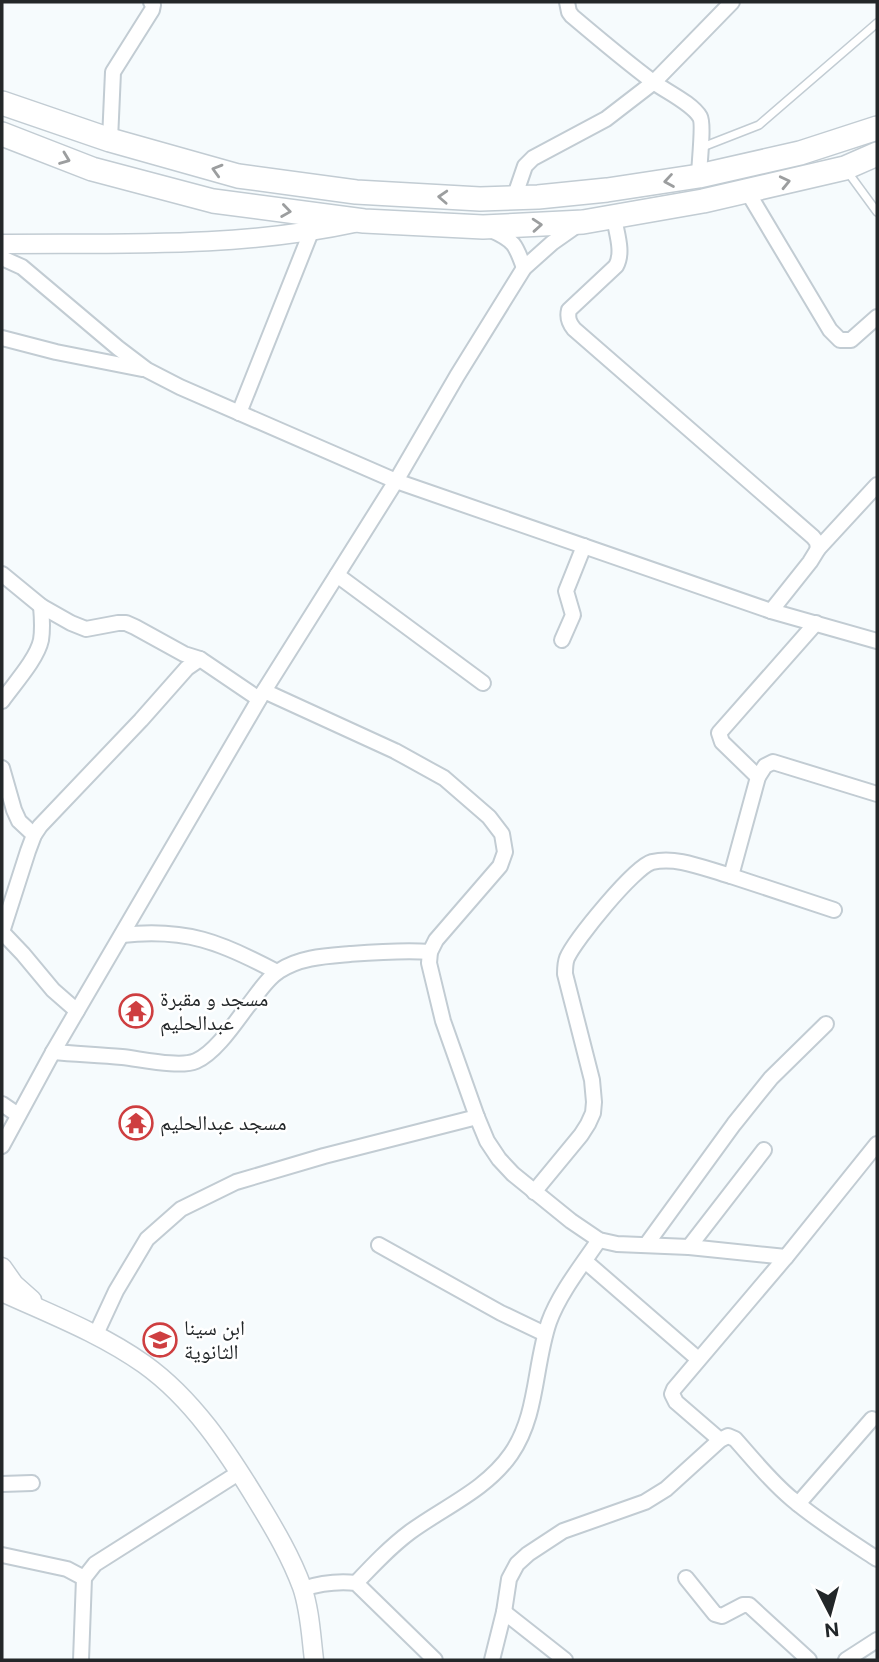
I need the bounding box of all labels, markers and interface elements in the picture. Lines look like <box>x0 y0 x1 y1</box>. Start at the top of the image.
one-way arrow <box>59 150 71 164</box>
one-way arrow <box>211 163 223 178</box>
one-way arrow <box>663 173 675 188</box>
one-way arrow <box>779 176 791 190</box>
one-way arrow <box>437 189 448 204</box>
one-way arrow <box>280 203 292 218</box>
one-way arrow <box>532 218 543 233</box>
place label: مسجد و مقبرة عبدالحليم <box>160 986 268 1037</box>
temple icon: مسجد و مقبرة عبدالحليم <box>117 992 155 1030</box>
temple icon: مسجد عبدالحليم <box>117 1104 155 1142</box>
place label: مسجد عبدالحليم <box>160 1110 286 1137</box>
place label: ابن سينا الثانوية <box>184 1315 245 1364</box>
school or university icon: ابن سينا الثانوية <box>141 1321 179 1359</box>
north arrow <box>795 1578 865 1648</box>
text: N <box>823 1618 840 1642</box>

